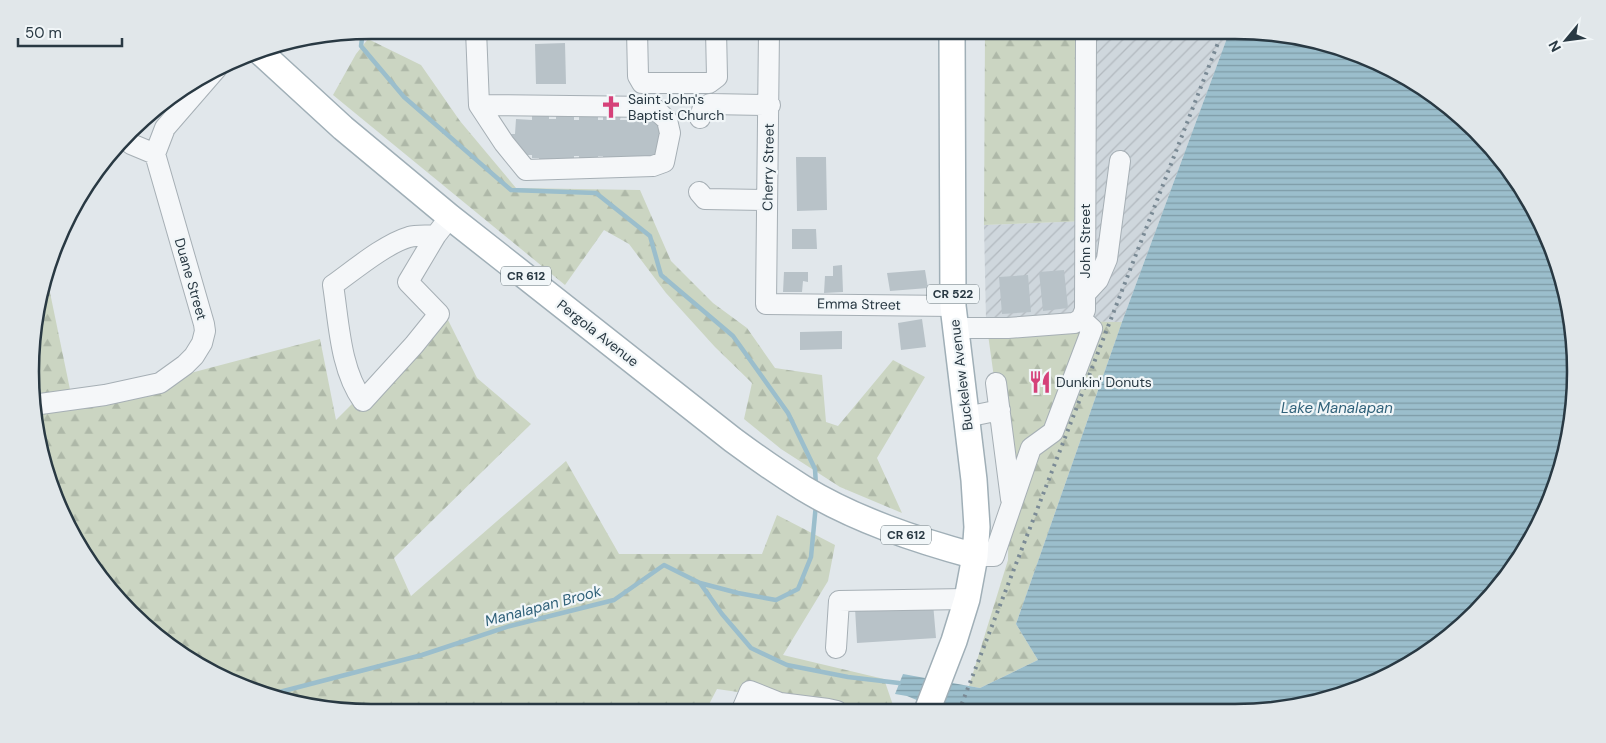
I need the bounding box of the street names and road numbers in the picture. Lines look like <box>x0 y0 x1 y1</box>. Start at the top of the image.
street label: Cherry Street <box>758 123 778 211</box>
street label: John Street <box>1076 204 1094 278</box>
street label: Duane Street <box>171 236 211 322</box>
road number: CR 612 <box>501 266 551 286</box>
road number: CR 522 <box>927 284 979 304</box>
street label: Emma Street <box>817 294 901 314</box>
street label: Pergola Avenue <box>554 296 642 370</box>
street label: Buckelew Avenue <box>945 318 977 432</box>
road number: CR 612 <box>881 526 931 544</box>

